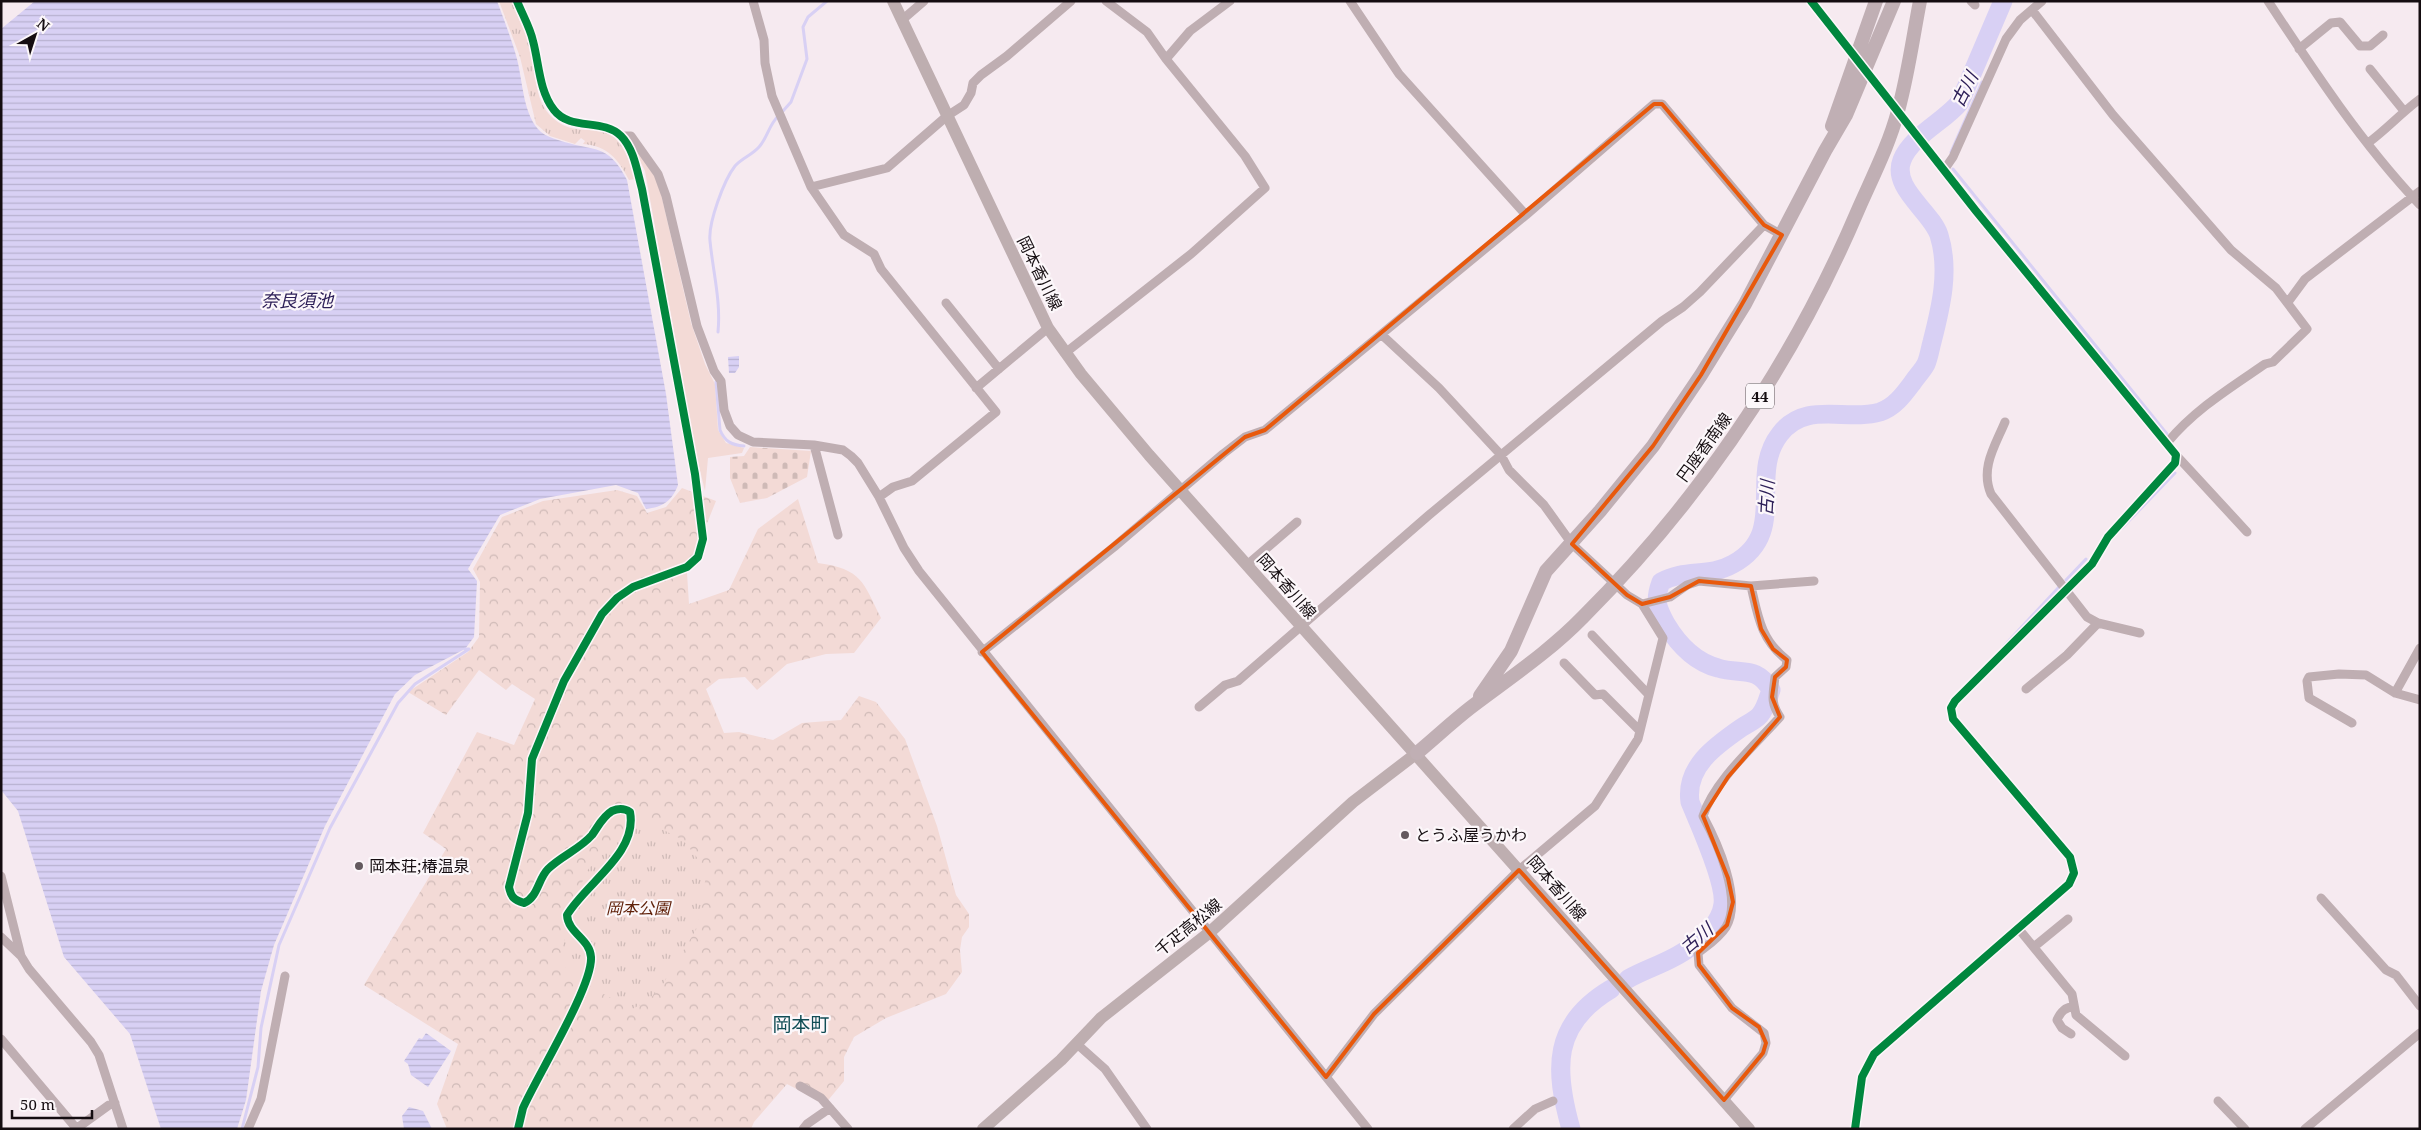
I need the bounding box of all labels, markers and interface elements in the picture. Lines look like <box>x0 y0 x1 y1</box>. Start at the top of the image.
north arrow <box>10 10 60 60</box>
text: N <box>33 14 54 35</box>
water label: 古川 <box>1945 66 1984 110</box>
street label: 岡本香川線 <box>1013 232 1067 314</box>
water label: 奈良須池 <box>261 288 335 312</box>
road number: 44 <box>1746 384 1774 408</box>
street label: 円座香南線 <box>1672 408 1736 486</box>
water label: 古川 <box>1753 477 1779 517</box>
street label: 岡本香川線 <box>1252 549 1322 623</box>
place label: とうふ屋うかわ <box>1415 824 1527 846</box>
marker: とうふ屋うかわ <box>1399 829 1411 841</box>
street label: 岡本香川線 <box>1522 851 1592 925</box>
place label: 岡本荘;椿温泉 <box>369 855 470 877</box>
marker: 岡本荘;椿温泉 <box>353 860 365 872</box>
street label: 千疋高松線 <box>1150 893 1226 961</box>
park label: 岡本公園 <box>606 897 672 919</box>
water label: 古川 <box>1674 916 1719 959</box>
district label: 岡本町 <box>772 1011 830 1037</box>
scale bar <box>12 1088 92 1120</box>
text: 50 m <box>20 1094 55 1114</box>

